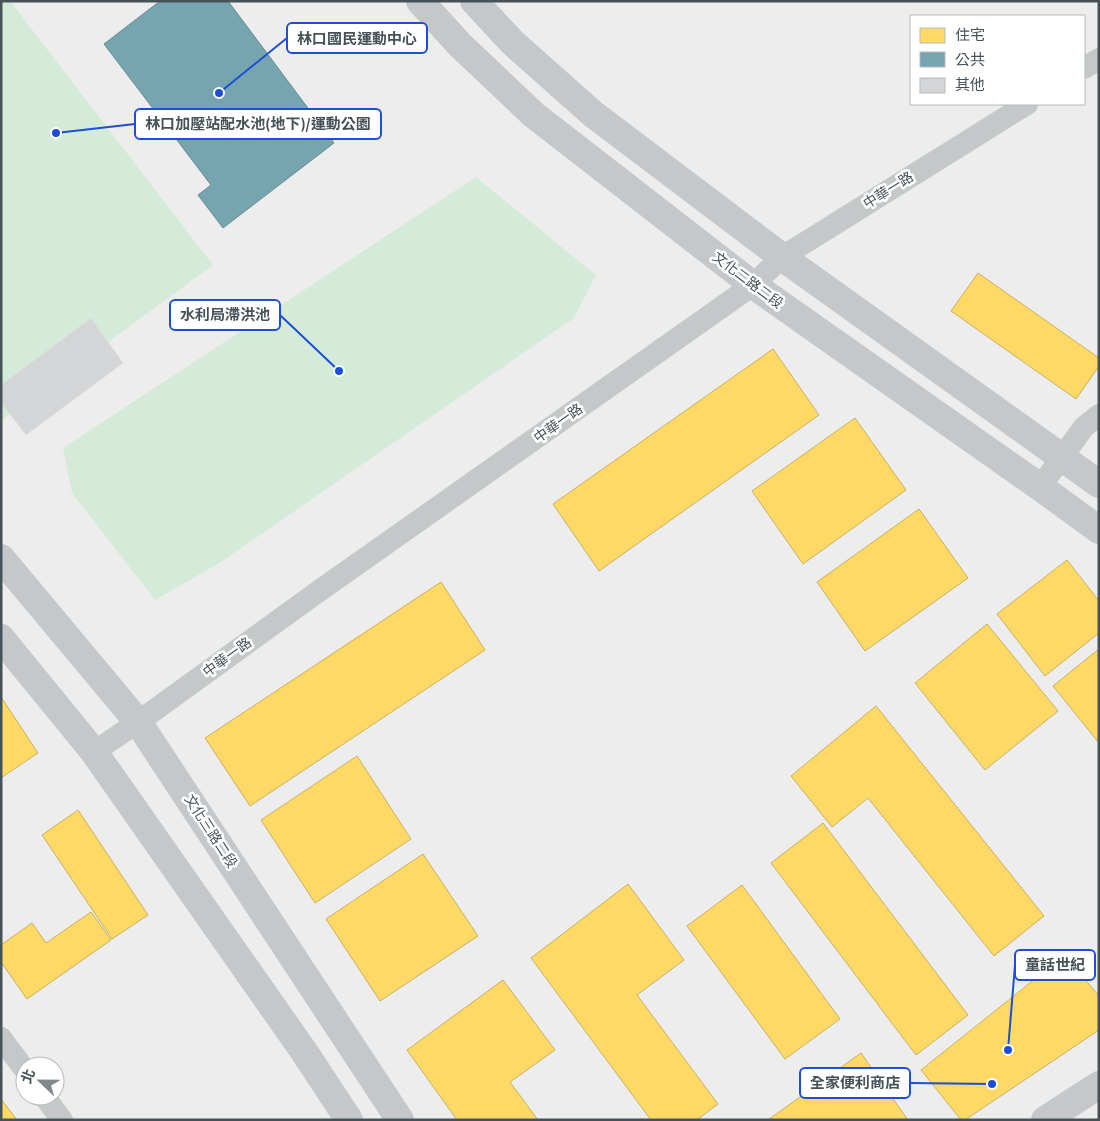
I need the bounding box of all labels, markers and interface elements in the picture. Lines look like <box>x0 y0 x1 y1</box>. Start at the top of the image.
legend <box>910 15 1085 105</box>
callout: 林口國民運動中心 <box>287 23 427 53</box>
text: 住宅 <box>955 25 985 46</box>
text: 林口國民運動中心 <box>297 29 417 50</box>
text: 公共 <box>955 50 985 71</box>
text: 其他 <box>955 75 985 96</box>
callout: 林口加壓站配水池(地下)/運動公園 <box>135 109 381 139</box>
text: 林口加壓站配水池(地下)/運動公園 <box>145 114 371 135</box>
street label: 中華一路 <box>859 168 918 214</box>
street label: 文化二路二段 <box>708 248 787 314</box>
callout: 水利局滯洪池 <box>170 300 280 330</box>
text: 水利局滯洪池 <box>180 305 270 326</box>
street label: 中華一路 <box>530 400 587 448</box>
street label: 中華一路 <box>199 633 256 682</box>
street label: 文化三路二段 <box>179 791 241 872</box>
callout: 童話世紀 <box>1015 950 1095 980</box>
text: 童話世紀 <box>1025 955 1085 976</box>
north arrow <box>15 1056 65 1106</box>
text: 北 <box>17 1066 41 1087</box>
callout: 全家便利商店 <box>800 1068 910 1098</box>
text: 全家便利商店 <box>810 1073 900 1094</box>

